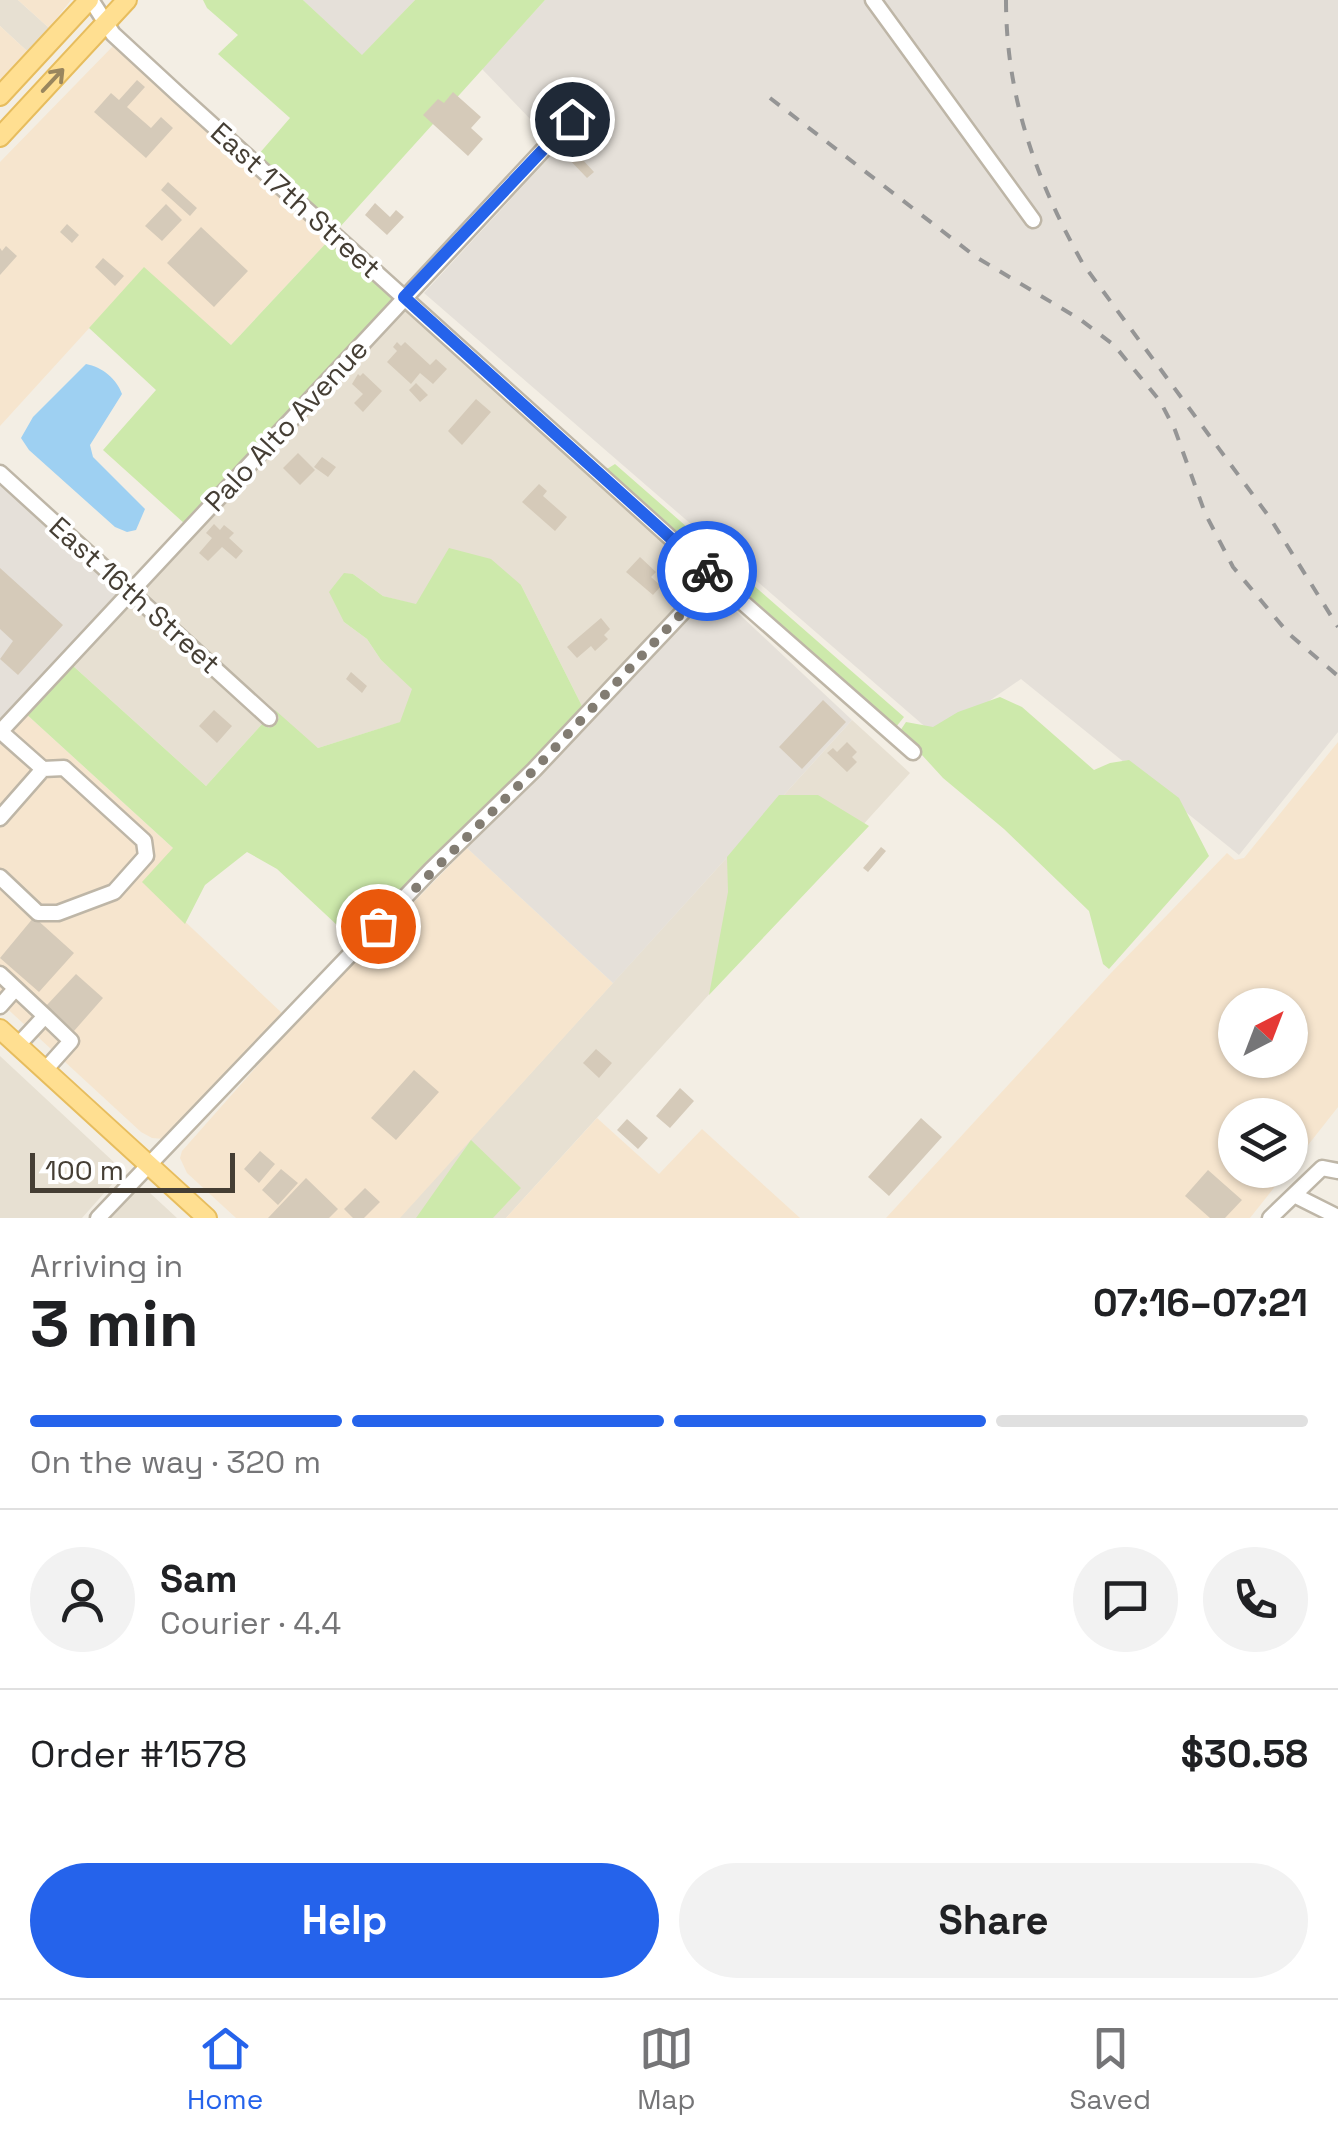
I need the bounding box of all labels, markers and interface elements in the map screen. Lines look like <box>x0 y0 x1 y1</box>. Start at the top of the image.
one-way arrow <box>41 68 64 93</box>
pin <box>530 77 615 162</box>
icon: home <box>545 92 600 147</box>
street label: East 17th Street <box>203 114 389 286</box>
street label: Palo Alto Avenue <box>197 331 375 519</box>
street label: East 16th Street <box>42 509 228 681</box>
courier <box>657 521 757 621</box>
icon: bike <box>680 544 735 599</box>
pin <box>336 884 421 969</box>
icon: bag <box>351 899 406 954</box>
north arrow <box>1218 988 1308 1078</box>
map controls <box>1218 988 1308 1188</box>
button: layers <box>1218 1098 1308 1188</box>
scale bar <box>30 1148 235 1192</box>
text: 100 m <box>45 1152 124 1188</box>
text: Arriving in <box>30 1246 183 1286</box>
text: 07:16–07:21 <box>1093 1279 1308 1327</box>
text: 3 min <box>30 1282 199 1365</box>
text: On the way · 320 m <box>30 1442 321 1482</box>
button: person <box>30 1547 135 1652</box>
button: chat <box>1073 1547 1178 1652</box>
button: phone <box>1203 1547 1308 1652</box>
text: Sam <box>160 1555 237 1603</box>
text: Courier · 4.4 <box>160 1603 341 1643</box>
text: Order #1578 <box>30 1730 247 1778</box>
text: $30.58 <box>1181 1730 1308 1778</box>
button: Help <box>30 1863 659 1978</box>
button: Share <box>679 1863 1308 1978</box>
tab: Home <box>187 2021 263 2117</box>
tab: Map <box>637 2021 696 2117</box>
tab: Saved <box>1069 2021 1151 2117</box>

